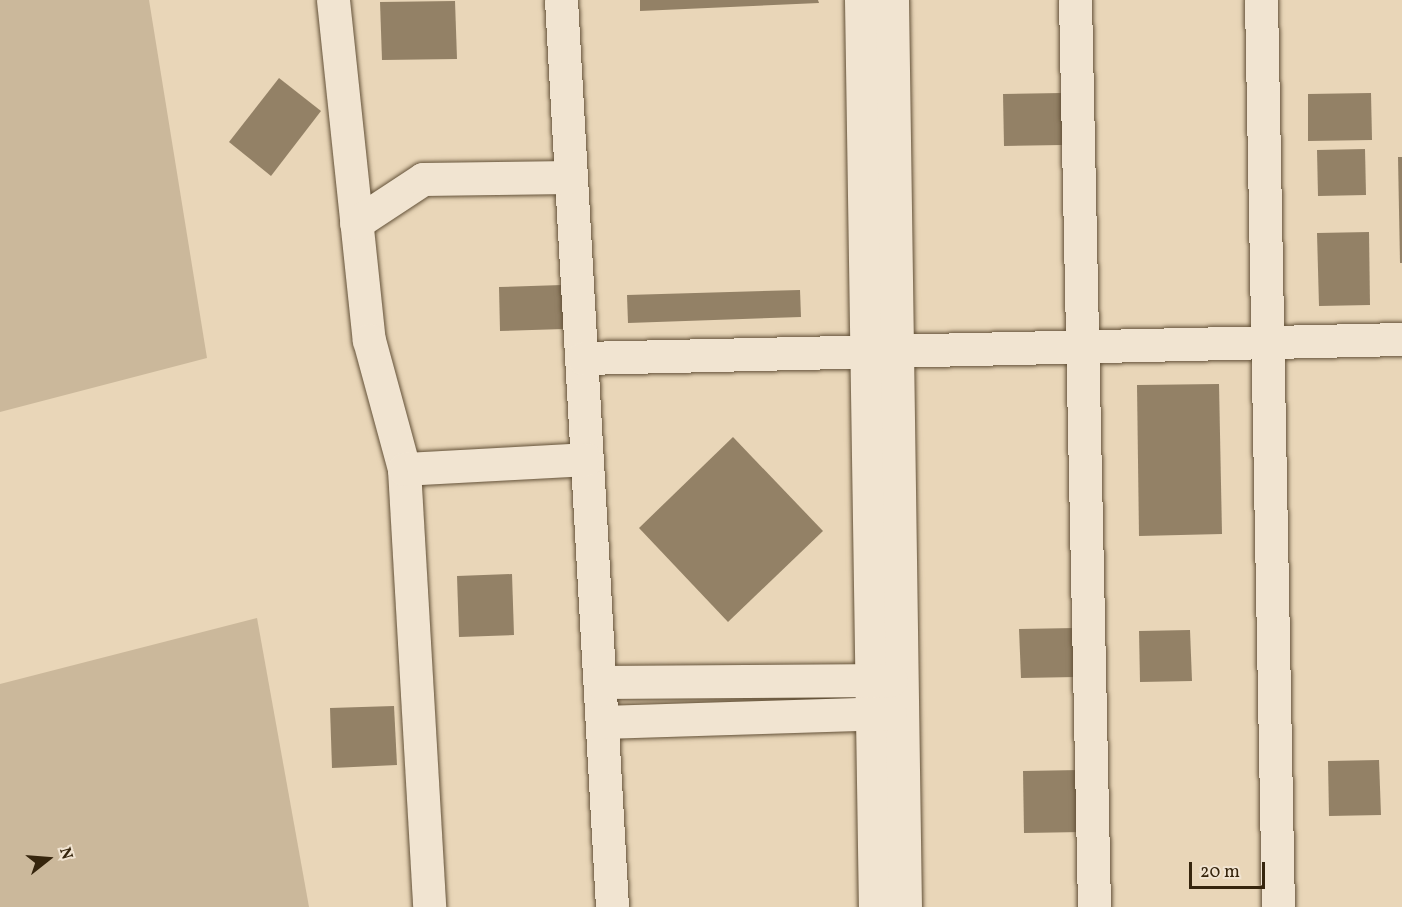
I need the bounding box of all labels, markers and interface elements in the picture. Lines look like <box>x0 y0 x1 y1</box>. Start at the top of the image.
north arrow <box>18 829 78 889</box>
text: N <box>53 845 77 863</box>
scale bar <box>1192 850 1268 888</box>
text: 20 m <box>1200 860 1240 885</box>

